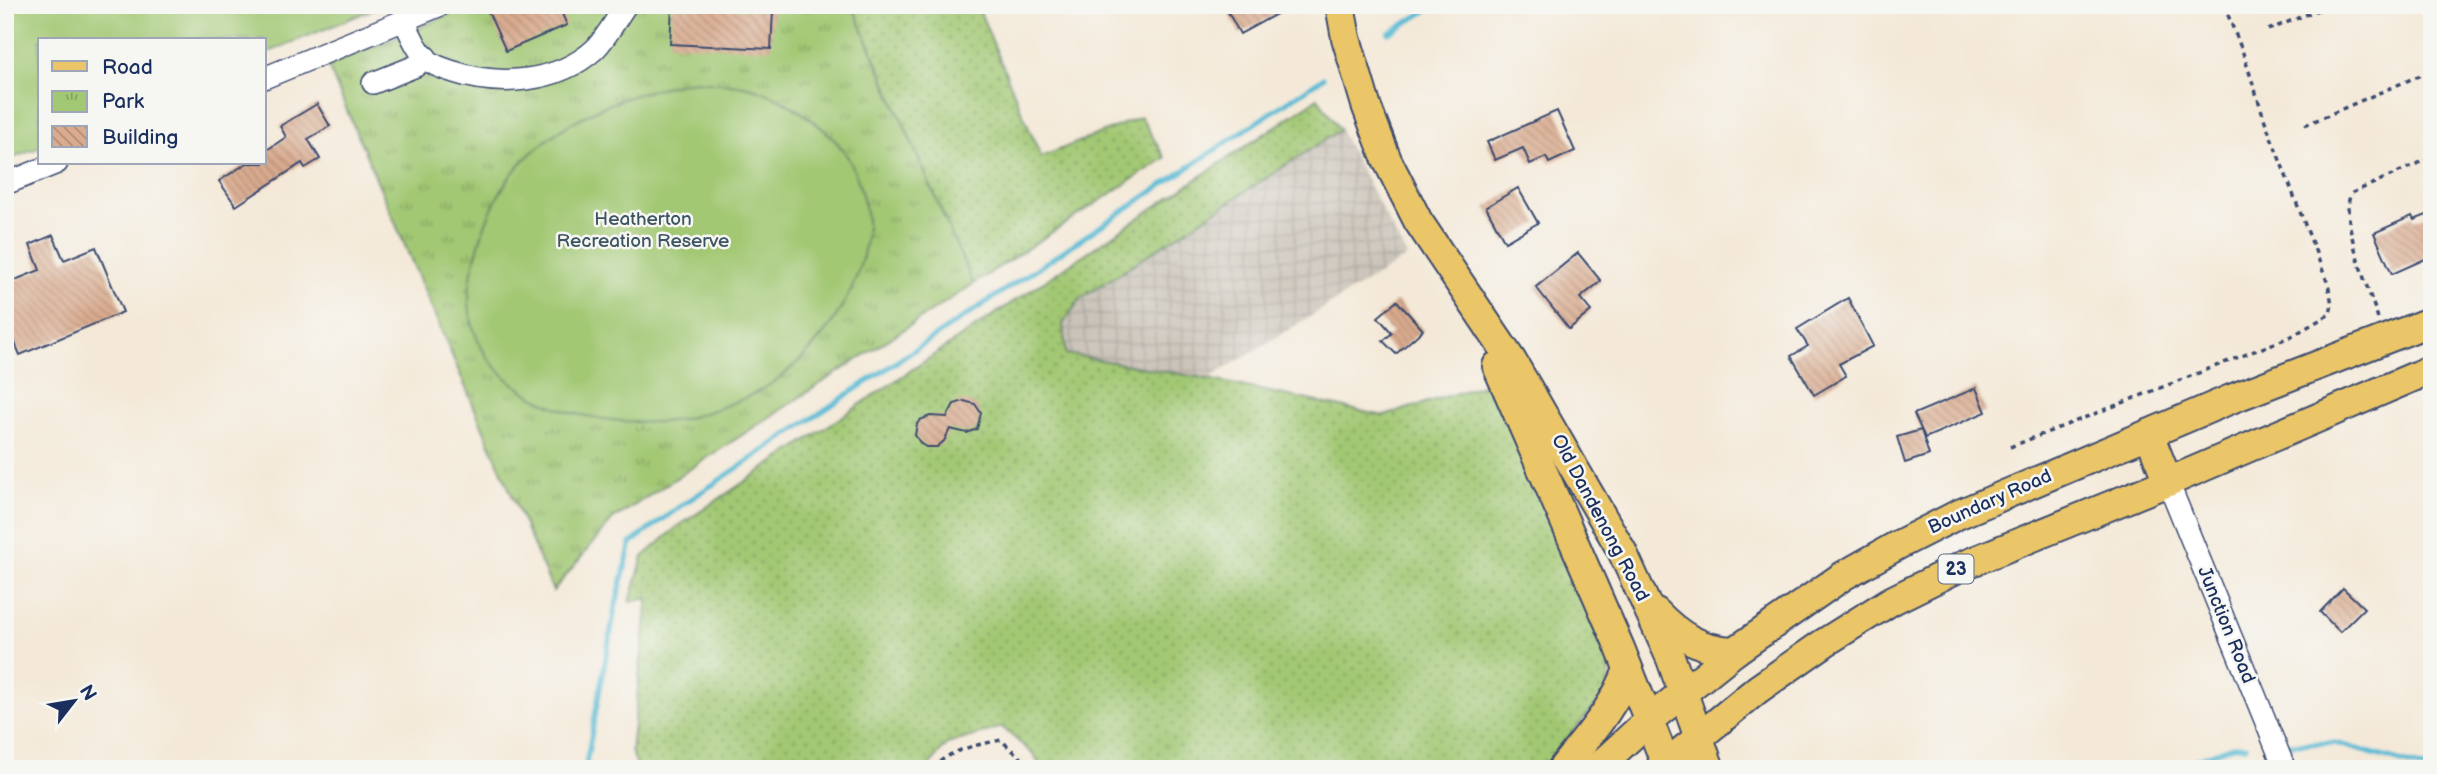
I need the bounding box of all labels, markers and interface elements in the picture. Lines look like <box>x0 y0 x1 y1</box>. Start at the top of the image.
legend <box>38 38 266 164</box>
text: Road <box>102 55 153 80</box>
text: Park <box>102 89 145 114</box>
text: Building <box>102 125 178 150</box>
park label: Heatherton Recreation Reserve <box>557 208 729 253</box>
street label: Old Dandenong Road <box>1546 430 1654 606</box>
street label: Boundary Road <box>1925 464 2055 540</box>
road number: 23 <box>1938 554 1974 584</box>
street label: Junction Road <box>2192 563 2260 687</box>
north arrow <box>38 666 108 736</box>
text: N <box>74 681 101 705</box>

